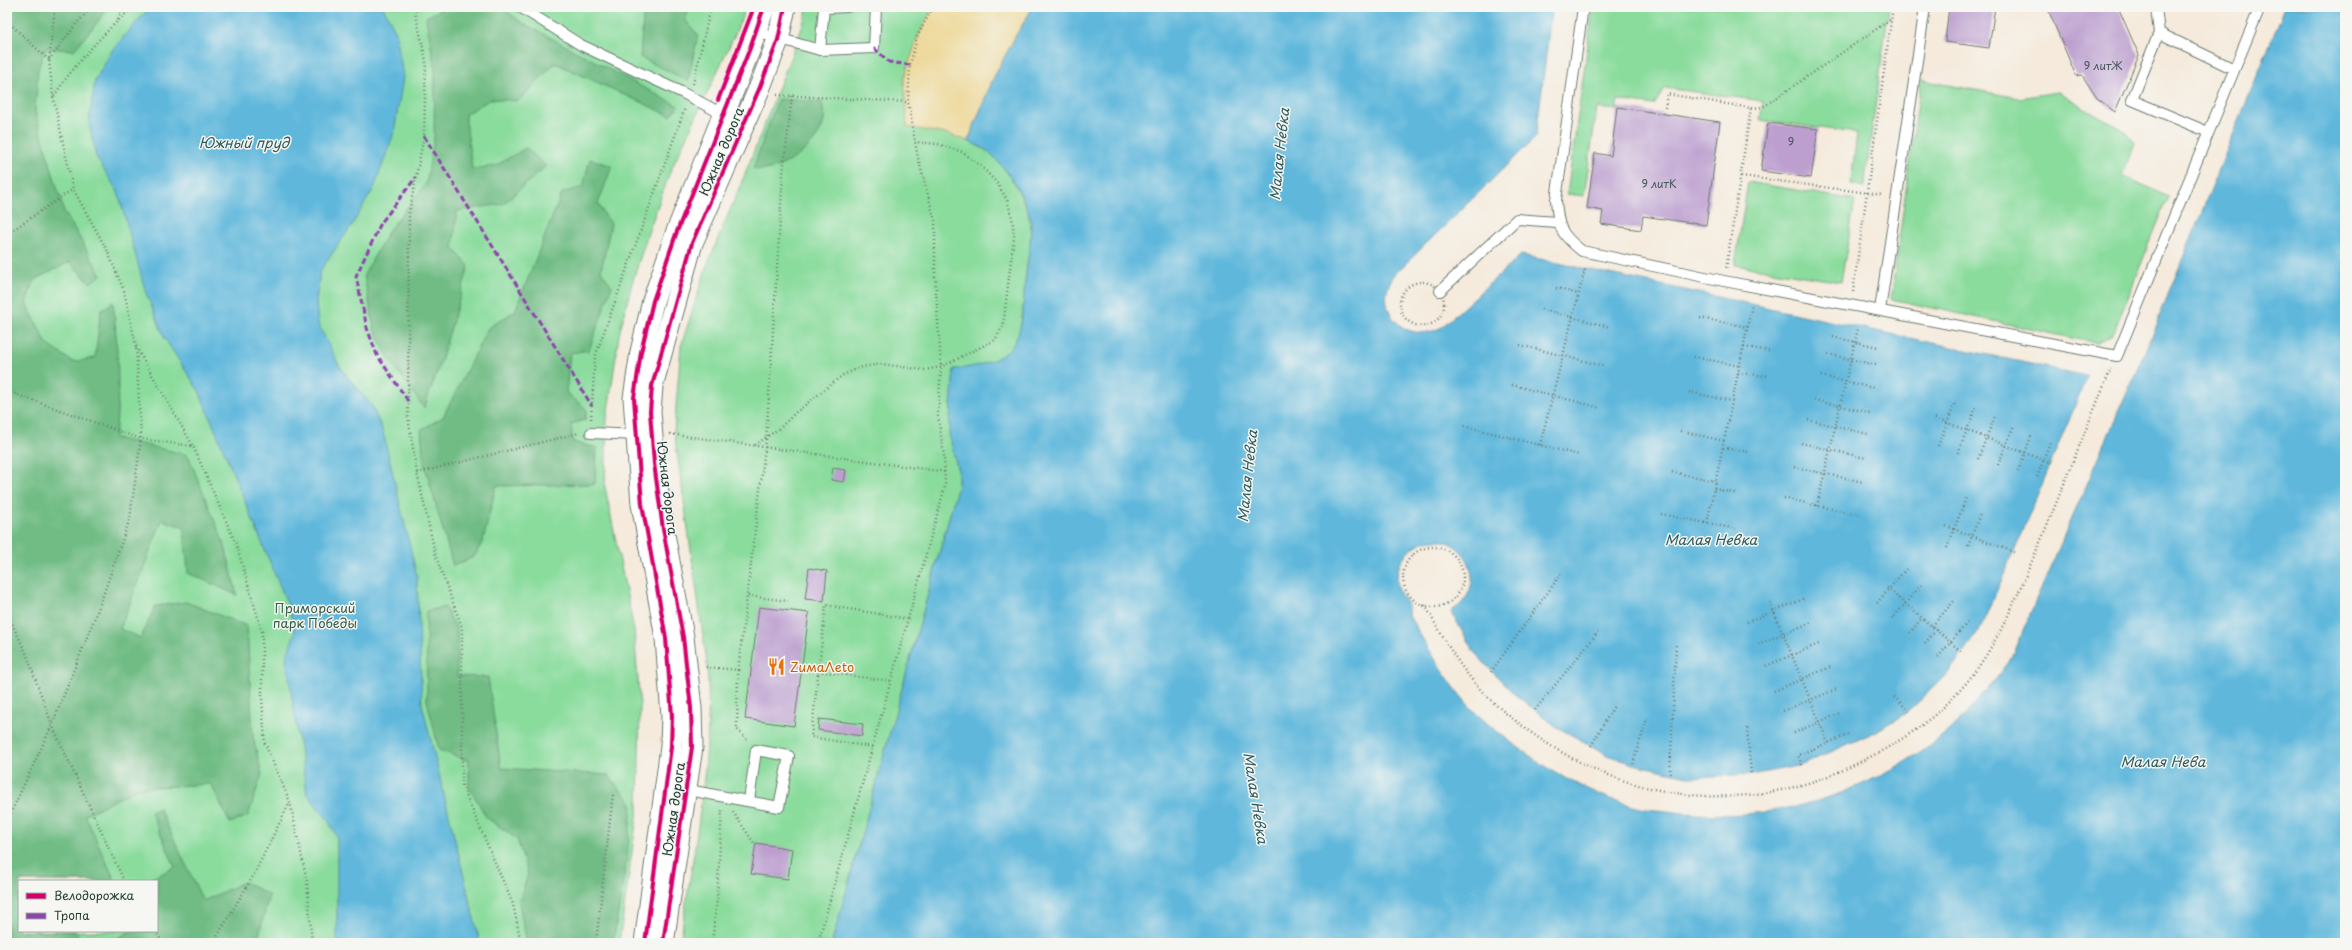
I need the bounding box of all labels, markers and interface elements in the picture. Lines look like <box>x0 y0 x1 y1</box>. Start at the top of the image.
house number: 9 литЖ <box>2084 57 2122 74</box>
street label: Южная дорога <box>694 103 749 198</box>
water label: Малая Невка <box>1264 106 1294 201</box>
water label: Южный пруд <box>199 132 291 153</box>
house number: 9 <box>1788 133 1794 150</box>
house number: 9 литК <box>1641 175 1677 192</box>
water label: Малая Невка <box>1232 428 1262 523</box>
street label: Южная дорога <box>653 440 683 537</box>
water label: Малая Невка <box>1665 529 1759 550</box>
park label: Приморский парк Победы <box>273 598 357 632</box>
restaurant icon: ZимаЛеtо <box>767 656 787 676</box>
place label: ZимаЛеtо <box>790 657 854 676</box>
water label: Малая Невка <box>1238 751 1274 847</box>
water label: Малая Нева <box>2120 751 2207 772</box>
street label: Южная дорога <box>657 760 689 857</box>
legend <box>18 880 158 932</box>
text: Велодорожка <box>54 886 134 904</box>
text: Тропа <box>54 906 90 924</box>

